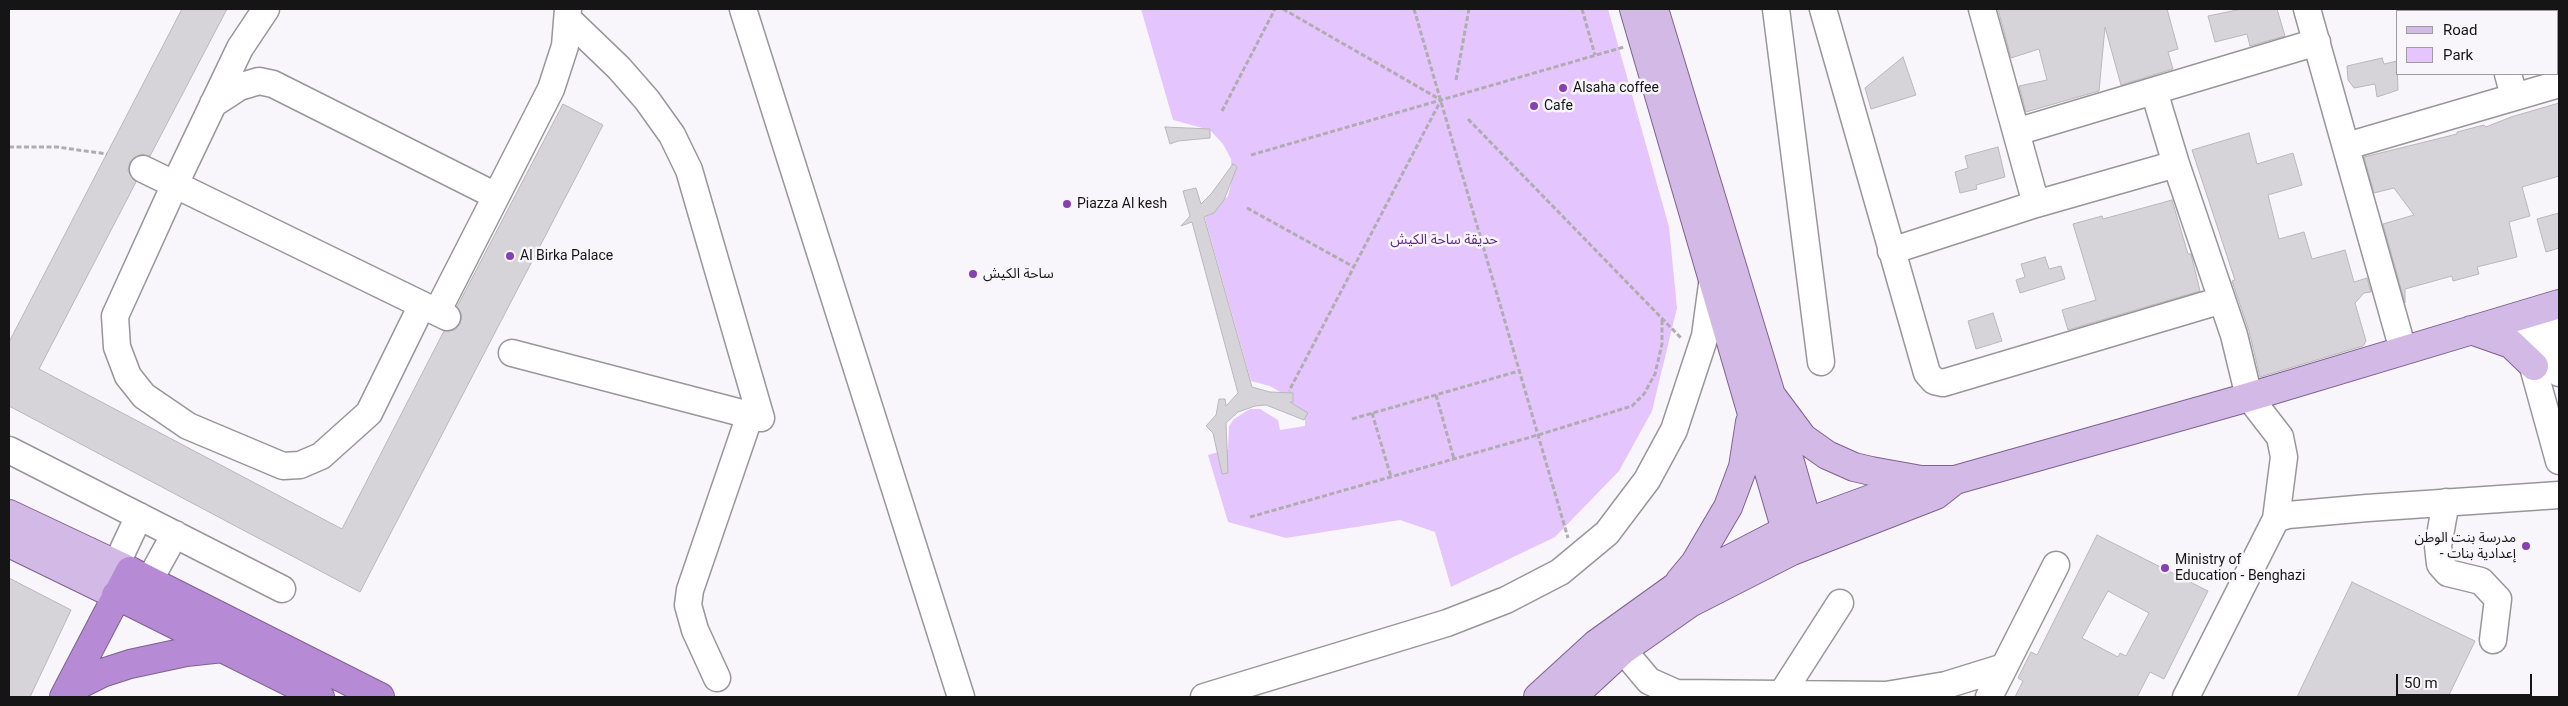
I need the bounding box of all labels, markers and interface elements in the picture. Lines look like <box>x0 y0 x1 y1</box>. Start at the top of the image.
legend <box>2396 10 2558 75</box>
text: Road <box>2443 21 2477 39</box>
text: Park <box>2443 46 2473 64</box>
place label: Alsaha coffee <box>1573 80 1659 96</box>
marker: Alsaha coffee <box>1557 82 1569 94</box>
place label: Cafe <box>1544 98 1573 114</box>
marker: Cafe <box>1528 100 1540 112</box>
place label: Piazza Al kesh <box>1077 196 1167 212</box>
marker: Piazza Al kesh <box>1061 198 1073 210</box>
park label: حديقة ساحة الكيش <box>1390 232 1498 248</box>
place label: Al Birka Palace <box>520 248 613 264</box>
marker: Al Birka Palace <box>504 250 516 262</box>
place label: ساحة الكيش <box>983 266 1054 282</box>
marker: ساحة الكيش <box>967 268 979 280</box>
place label: مدرسة بنت الوطن - إعدادية بنات <box>2415 530 2516 562</box>
marker: مدرسة بنت الوطن - إعدادية بنات <box>2520 540 2532 552</box>
place label: Ministry of Education - Benghazi <box>2175 552 2305 584</box>
marker: Ministry of Education - Benghazi <box>2159 562 2171 574</box>
scale bar <box>2398 664 2534 696</box>
text: 50 m <box>2404 674 2438 692</box>

